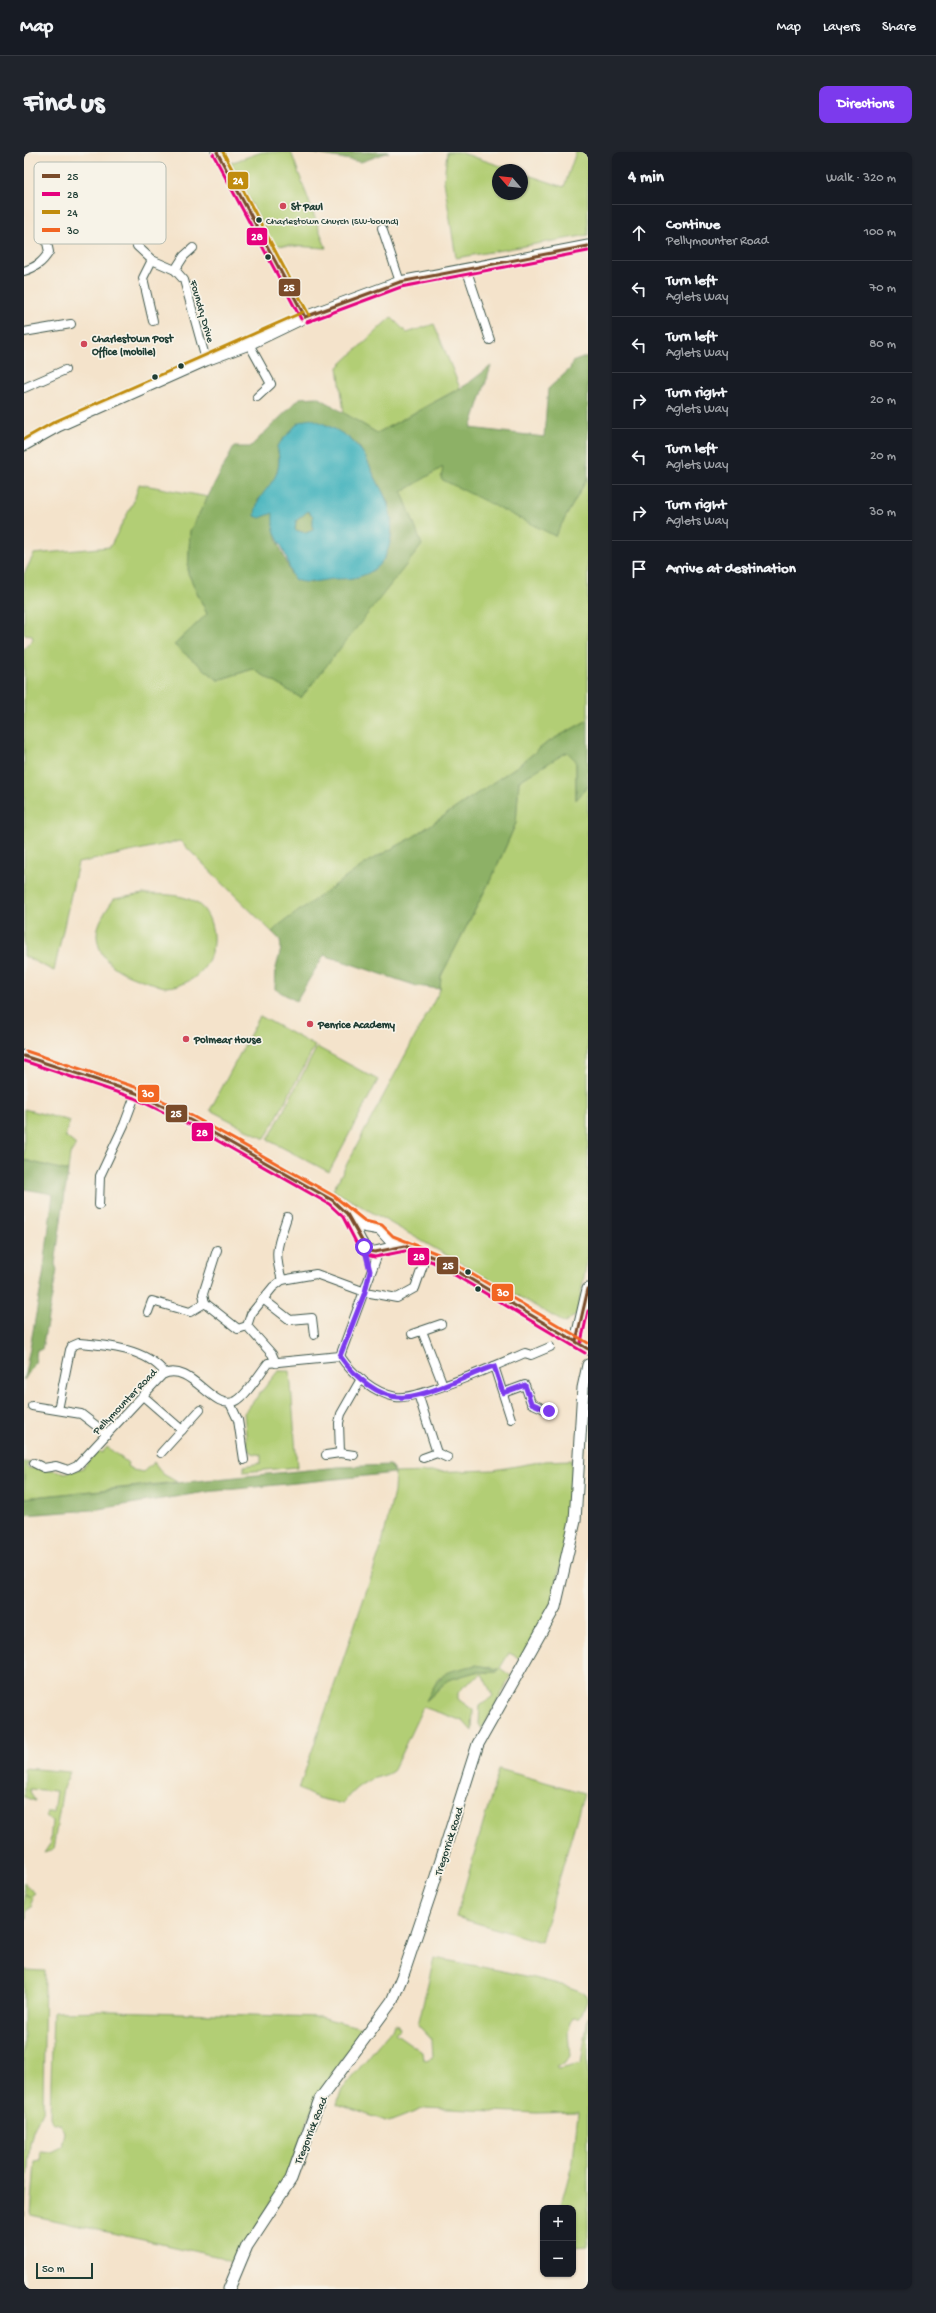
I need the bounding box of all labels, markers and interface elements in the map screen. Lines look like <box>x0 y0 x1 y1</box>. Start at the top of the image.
text: Map <box>20 16 53 39</box>
text: Map <box>777 19 801 36</box>
text: Layers <box>823 19 860 36</box>
text: Share <box>882 19 916 36</box>
button: Directions <box>819 86 912 123</box>
text: Find us <box>24 88 104 121</box>
legend <box>34 162 166 244</box>
north arrow <box>492 164 528 200</box>
text: 4 min <box>628 168 664 188</box>
line badge: 24 <box>227 171 249 190</box>
text: Walk · 320 m <box>826 171 896 186</box>
text: 25 <box>67 172 78 184</box>
text: 24 <box>233 176 244 188</box>
text: 28 <box>67 190 78 202</box>
marker: St Paul <box>278 201 288 211</box>
place label: St Paul <box>291 201 324 214</box>
text: 24 <box>67 208 78 220</box>
marker: Charlestown Church (SW-bound) <box>254 215 264 225</box>
place label: Charlestown Church (SW-bound) <box>266 216 399 228</box>
text: Continue <box>666 216 720 234</box>
icon: ahead <box>628 222 650 244</box>
text: 100 m <box>864 225 896 240</box>
text: 30 <box>66 226 79 238</box>
line badge: 28 <box>246 227 268 246</box>
text: 28 <box>251 232 263 244</box>
text: Pellymounter Road <box>666 234 768 249</box>
unlabelled marker <box>263 252 273 262</box>
text: Turn left <box>666 272 717 290</box>
street label: Foundry Drive <box>186 278 216 344</box>
line badge: 25 <box>278 278 301 297</box>
icon: left <box>628 278 650 300</box>
text: 70 m <box>870 281 896 296</box>
text: 25 <box>283 283 295 295</box>
text: Aglets Way <box>666 290 728 305</box>
text: Turn left <box>666 328 717 346</box>
place label: Charlestown Post Office (mobile) <box>91 333 174 359</box>
icon: left <box>628 334 650 356</box>
text: 80 m <box>869 337 896 352</box>
marker: Charlestown Post Office (mobile) <box>79 339 89 349</box>
text: Aglets Way <box>666 346 728 361</box>
unlabelled marker <box>176 361 186 371</box>
unlabelled marker <box>150 372 160 382</box>
text: Turn right <box>666 384 726 402</box>
icon: right <box>628 390 650 412</box>
text: 20 m <box>870 393 896 408</box>
text: Aglets Way <box>666 402 728 417</box>
text: Turn left <box>666 440 717 458</box>
icon: left <box>628 446 650 468</box>
text: 20 m <box>870 449 896 464</box>
text: Aglets Way <box>666 458 728 473</box>
text: Turn right <box>666 496 726 514</box>
icon: right <box>628 502 650 524</box>
text: 30 m <box>870 505 896 520</box>
text: Aglets Way <box>666 514 728 529</box>
icon: arrive <box>628 558 650 580</box>
text: Arrive at destination <box>666 560 796 578</box>
marker: Penrice Academy <box>305 1019 315 1029</box>
place label: Penrice Academy <box>317 1020 396 1032</box>
marker: Polmear House <box>181 1034 191 1044</box>
place label: Polmear House <box>193 1035 262 1047</box>
line badge: 30 <box>137 1084 160 1103</box>
text: 30 <box>141 1089 155 1101</box>
line badge: 25 <box>165 1104 188 1123</box>
text: 25 <box>170 1109 182 1121</box>
line badge: 28 <box>191 1122 214 1142</box>
text: 28 <box>196 1128 208 1140</box>
route start <box>355 1238 373 1256</box>
line badge: 28 <box>407 1247 430 1266</box>
text: 28 <box>413 1252 425 1264</box>
line badge: 25 <box>436 1256 459 1275</box>
text: 25 <box>442 1261 454 1273</box>
unlabelled marker <box>463 1267 473 1277</box>
line badge: 30 <box>491 1283 514 1302</box>
unlabelled marker <box>473 1284 483 1294</box>
text: 30 <box>496 1288 510 1300</box>
street label: Pellymounter Road <box>90 1366 161 1438</box>
route end <box>540 1402 558 1420</box>
street label: Tregorrick Road <box>433 1804 467 1878</box>
street label: Tregorrick Road <box>293 2094 331 2167</box>
map controls <box>540 2205 576 2277</box>
button: + <box>540 2205 576 2241</box>
button: − <box>540 2241 576 2277</box>
scale bar <box>36 2261 93 2280</box>
text: 50 m <box>42 2264 64 2276</box>

